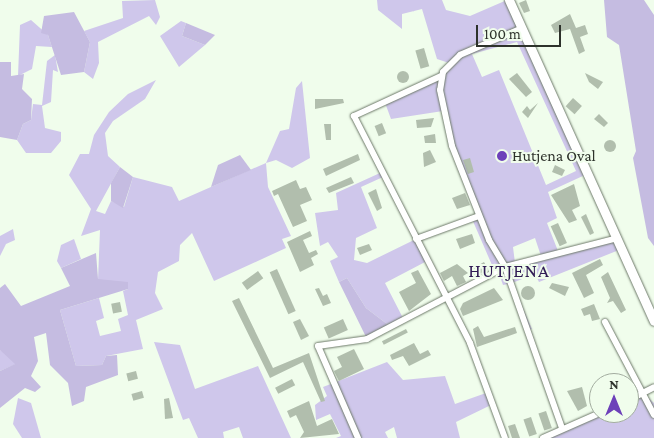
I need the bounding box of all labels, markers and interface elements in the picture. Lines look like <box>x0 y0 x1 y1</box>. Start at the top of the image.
scale bar <box>479 15 564 47</box>
text: 100 m <box>484 26 521 42</box>
place label: Hutjena Oval <box>512 146 596 166</box>
marker: Hutjena Oval <box>496 150 508 162</box>
district label: HUTJENA <box>467 260 551 282</box>
north arrow <box>589 373 639 423</box>
text: N <box>609 376 619 392</box>

